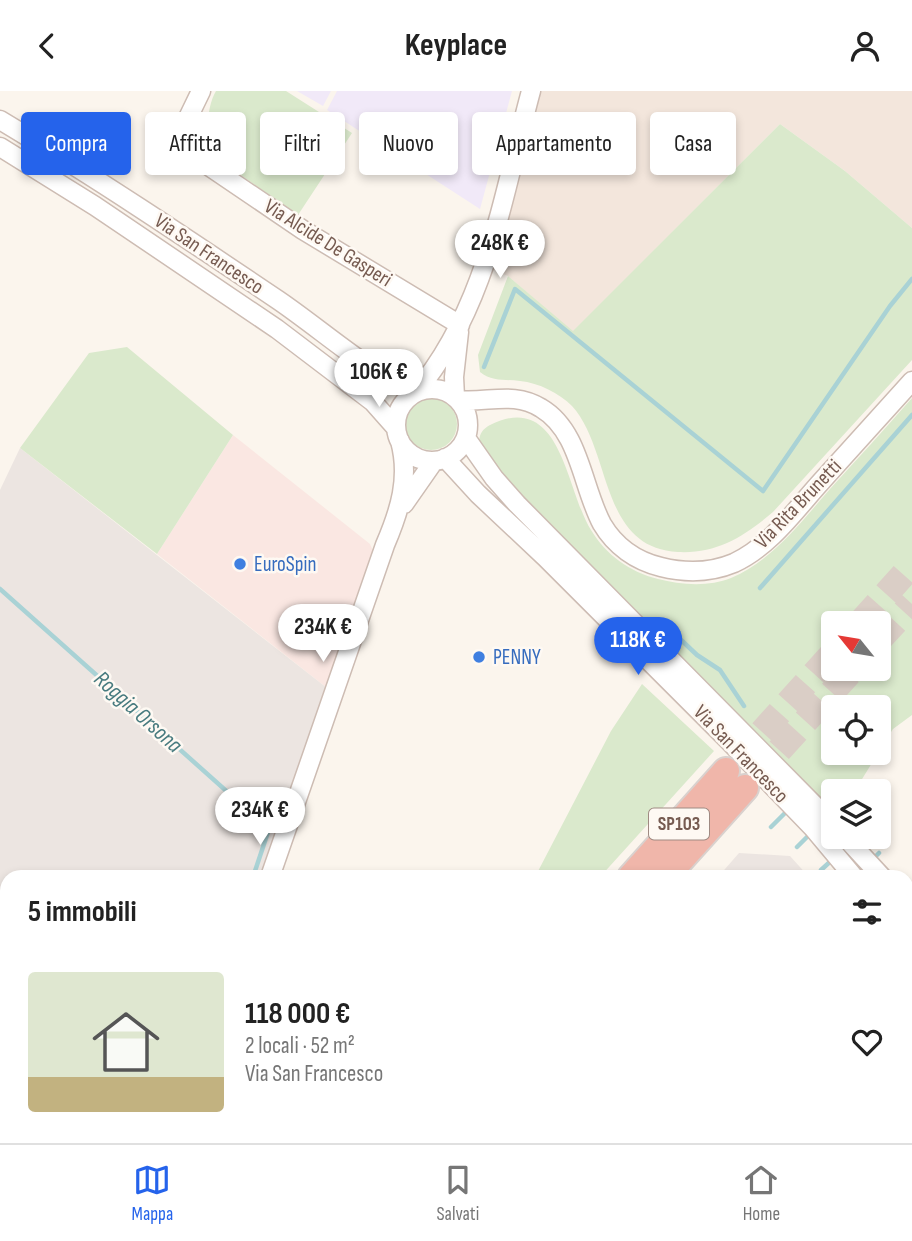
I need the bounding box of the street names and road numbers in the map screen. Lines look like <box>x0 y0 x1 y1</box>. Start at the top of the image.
street label: Via Alcide De Gasperi <box>259 194 397 292</box>
street label: Via San Francesco <box>150 208 268 300</box>
street label: Via Rita Brunetti <box>749 454 847 554</box>
street label: Via San Francesco <box>688 700 794 808</box>
road number: SP103 <box>649 809 709 839</box>

